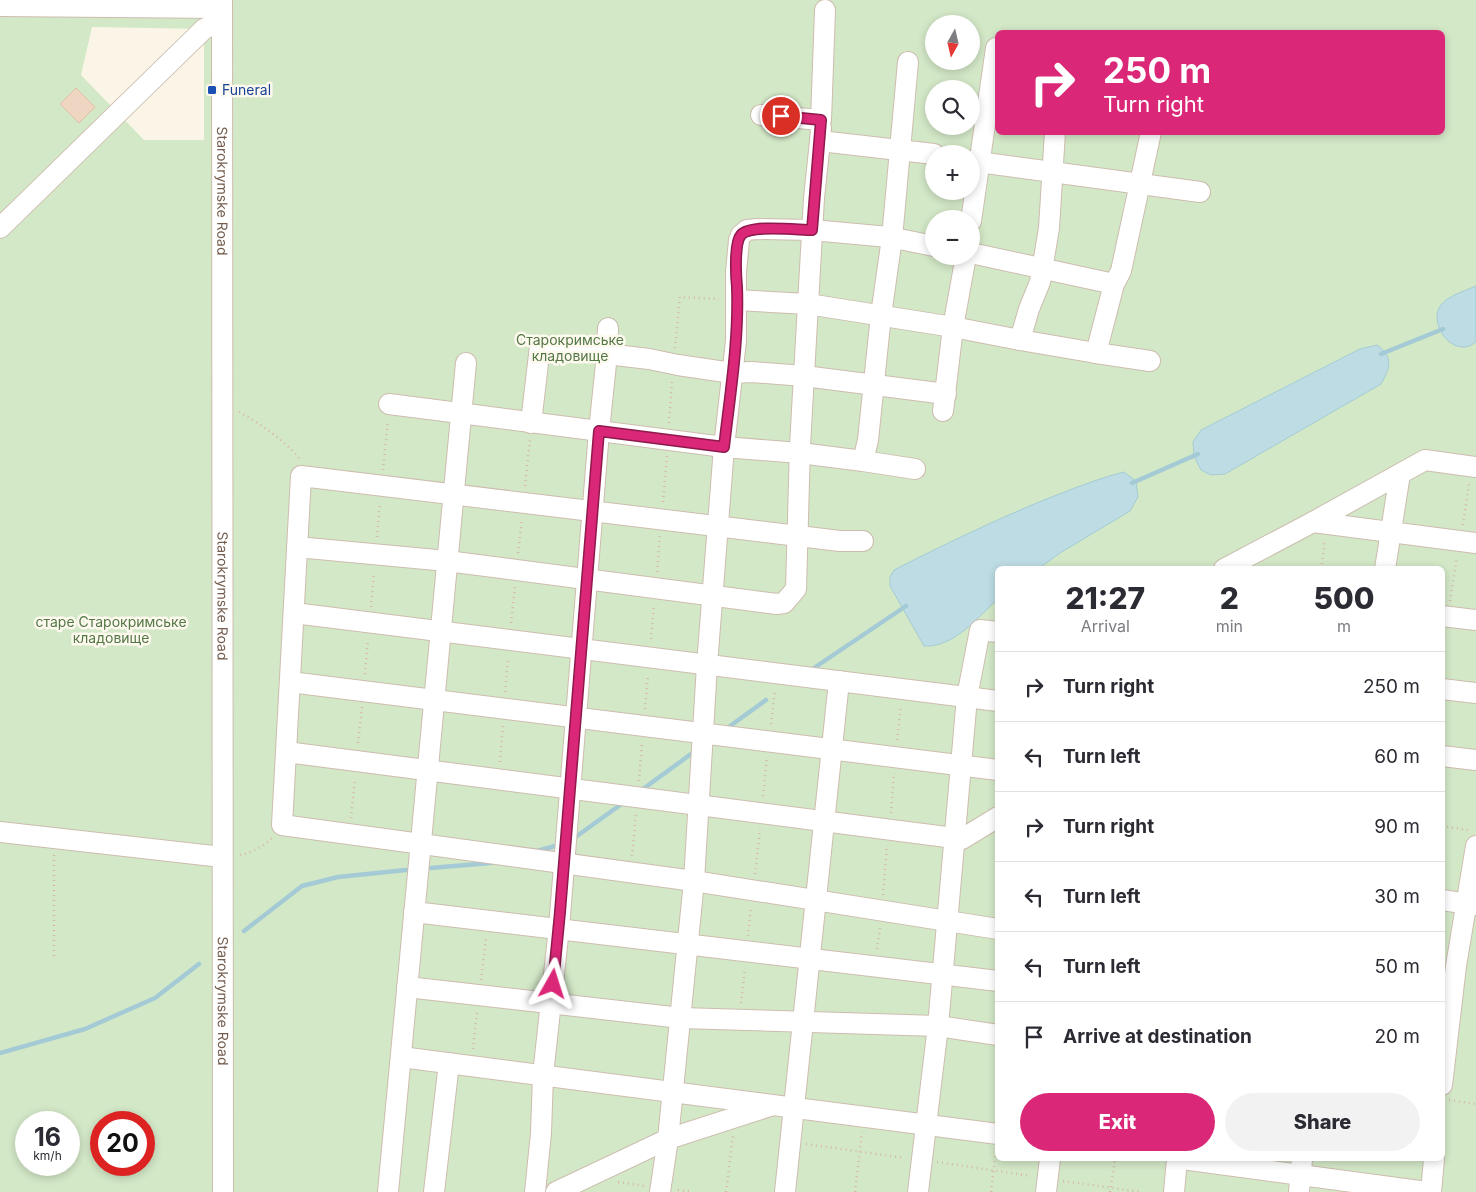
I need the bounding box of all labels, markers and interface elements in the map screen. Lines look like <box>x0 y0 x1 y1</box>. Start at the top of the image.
north arrow <box>925 15 980 70</box>
map controls <box>925 15 980 265</box>
text: 250 m <box>1103 49 1211 91</box>
icon: right <box>1020 50 1085 115</box>
button: search <box>925 80 980 135</box>
place label: Funeral <box>222 81 271 98</box>
marker: Funeral <box>206 84 218 96</box>
text: Turn right <box>1103 91 1204 117</box>
pin <box>760 95 802 137</box>
icon: arrive <box>767 102 795 130</box>
street label: Starokrymske Road <box>214 127 231 255</box>
button: + <box>925 145 980 200</box>
button: − <box>925 210 980 265</box>
park label: Старокримське кладовище <box>516 331 624 364</box>
street label: Starokrymske Road <box>214 532 232 660</box>
text: 21:27 <box>1065 580 1145 616</box>
text: 2 <box>1220 580 1239 616</box>
text: 500 <box>1313 580 1375 616</box>
park label: старе Старокримське кладовище <box>35 613 187 646</box>
text: Arrival <box>1081 616 1130 636</box>
text: min <box>1216 616 1243 636</box>
text: m <box>1337 616 1351 636</box>
icon: right <box>1020 673 1048 701</box>
text: Turn right <box>1063 675 1154 698</box>
text: 250 m <box>1363 675 1420 698</box>
icon: left <box>1020 743 1048 771</box>
text: Turn left <box>1063 745 1141 768</box>
text: 60 m <box>1374 745 1420 768</box>
icon: right <box>1020 813 1048 841</box>
text: Turn right <box>1063 815 1154 838</box>
text: 90 m <box>1374 815 1420 838</box>
icon: left <box>1020 883 1048 911</box>
text: Turn left <box>1063 885 1141 908</box>
text: 30 m <box>1374 885 1420 908</box>
street label: Starokrymske Road <box>215 937 232 1065</box>
icon: left <box>1020 953 1048 981</box>
text: Turn left <box>1063 955 1141 978</box>
text: 50 m <box>1374 955 1420 978</box>
position arrow <box>526 957 578 1009</box>
icon: arrive <box>1020 1023 1048 1051</box>
text: Arrive at destination <box>1063 1025 1252 1048</box>
text: 20 m <box>1374 1025 1420 1048</box>
button: Exit <box>1020 1093 1215 1151</box>
button: Share <box>1225 1093 1420 1151</box>
speed limit sign: 20 <box>90 1111 155 1176</box>
text: 16 <box>34 1122 61 1152</box>
text: km/h <box>33 1148 62 1163</box>

